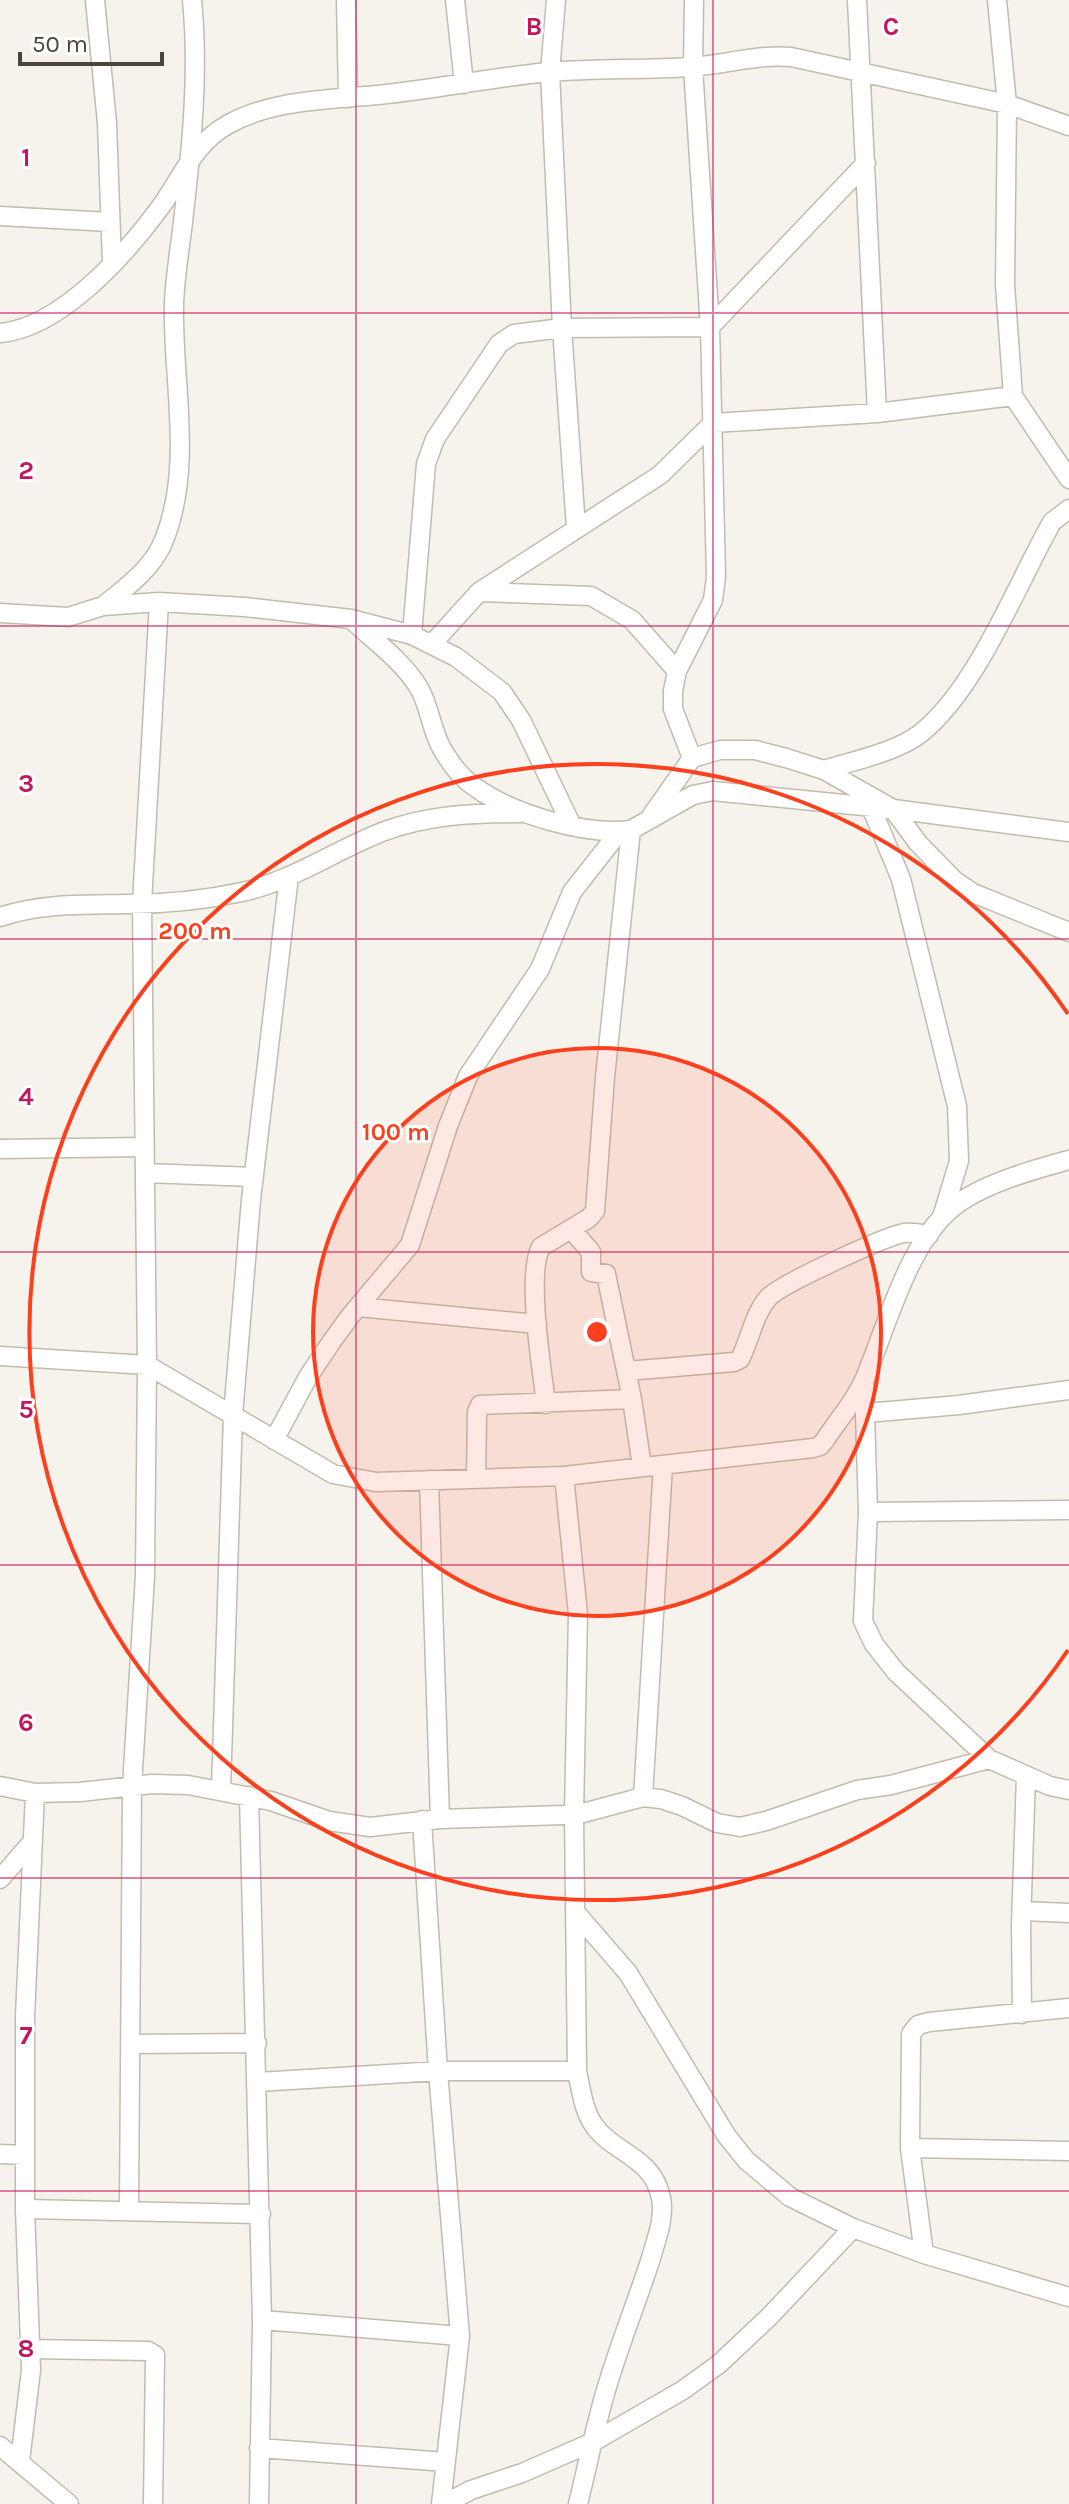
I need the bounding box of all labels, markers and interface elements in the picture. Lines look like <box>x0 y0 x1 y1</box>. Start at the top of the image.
text: B <box>526 11 542 42</box>
text: C <box>883 11 899 42</box>
scale bar <box>20 16 162 66</box>
text: 50 m <box>32 30 88 58</box>
text: 1 <box>21 142 31 173</box>
text: 2 <box>18 455 34 486</box>
text: 3 <box>18 768 34 799</box>
text: 200 m <box>158 917 232 945</box>
text: 4 <box>18 1081 34 1112</box>
text: 100 m <box>362 1118 430 1146</box>
centre of rings <box>583 1318 611 1346</box>
text: 5 <box>18 1394 34 1425</box>
text: 6 <box>18 1707 34 1738</box>
text: 7 <box>20 2020 33 2051</box>
text: 8 <box>18 2333 34 2364</box>

